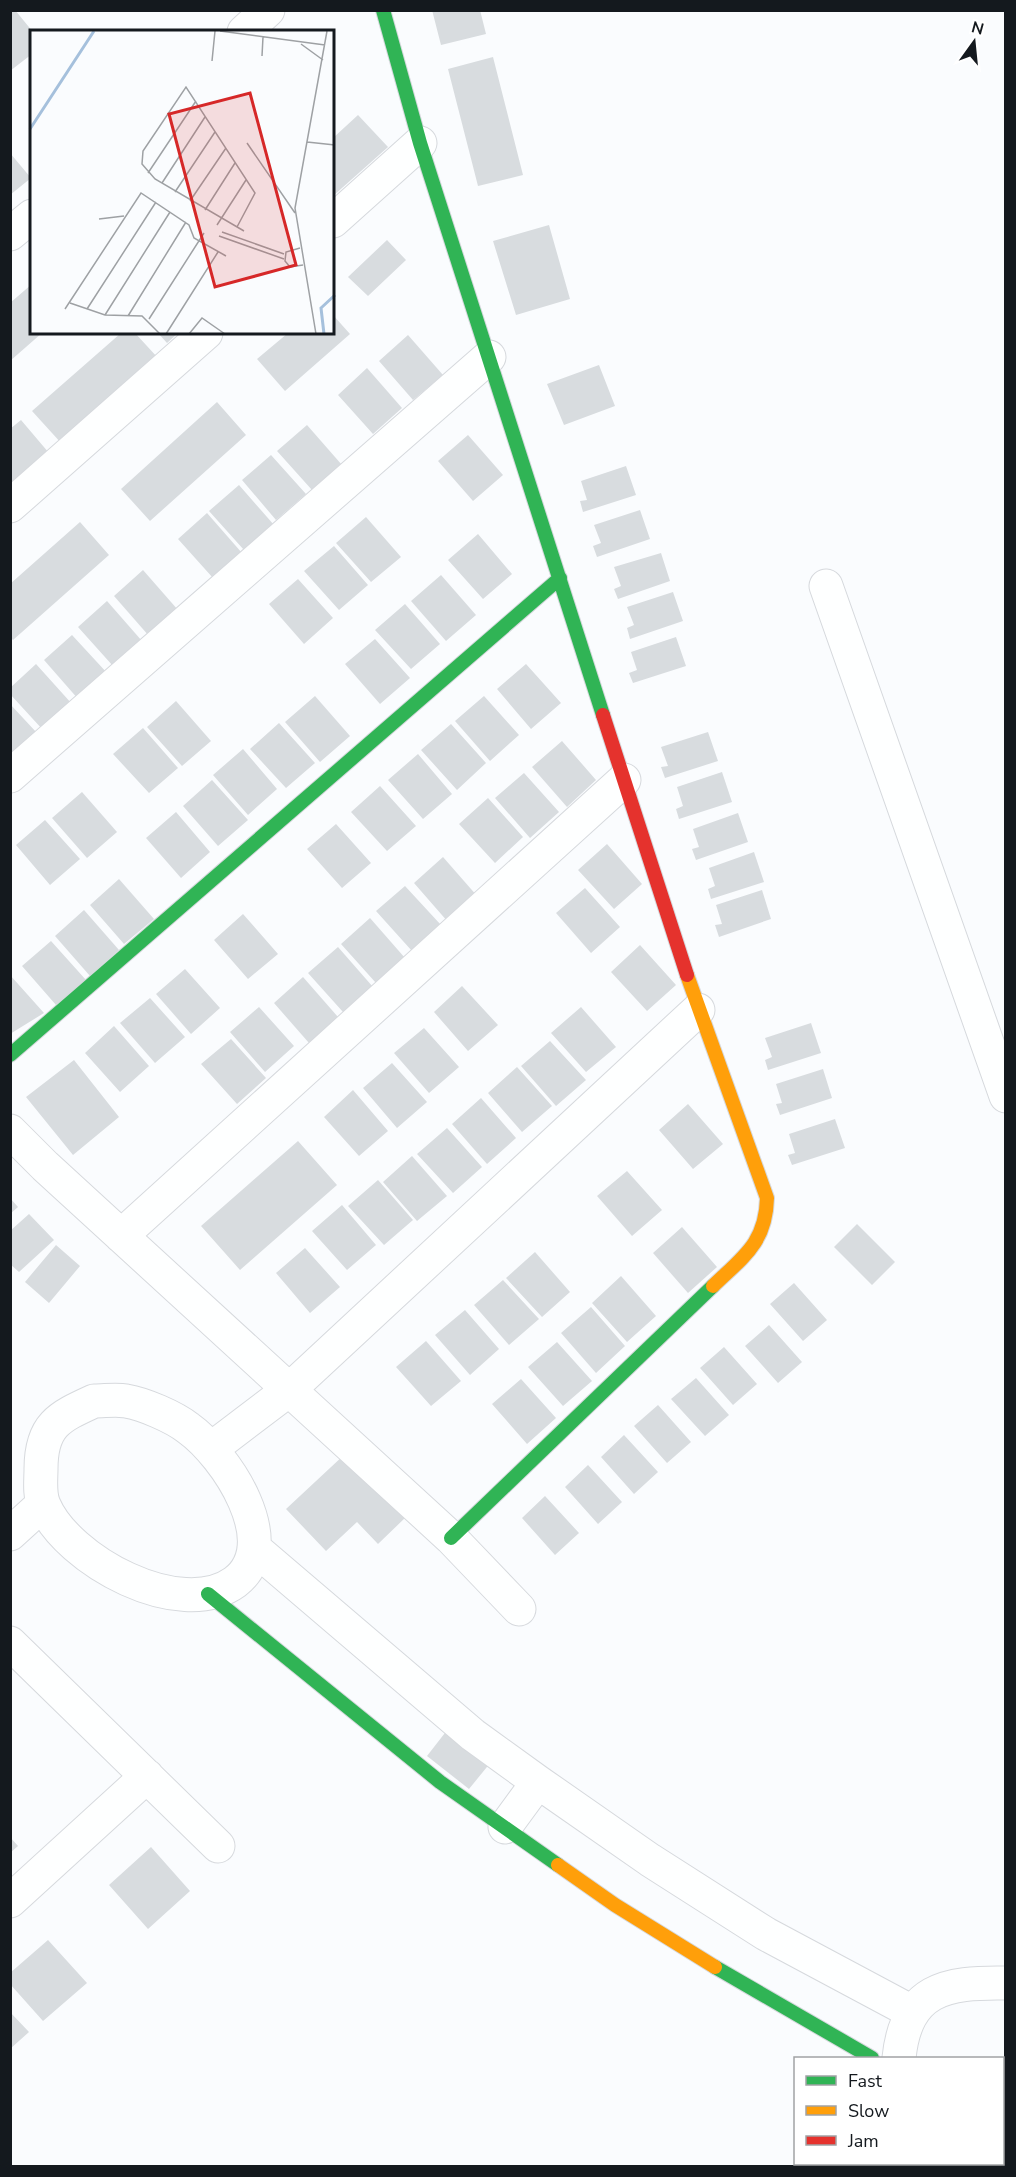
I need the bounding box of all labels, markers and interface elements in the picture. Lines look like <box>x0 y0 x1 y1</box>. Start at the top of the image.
north arrow <box>944 12 1004 72</box>
text: N <box>969 16 986 41</box>
inset map <box>30 30 334 334</box>
legend <box>794 2057 1004 2165</box>
text: Fast <box>848 2069 883 2093</box>
text: Slow <box>848 2099 889 2123</box>
text: Jam <box>847 2129 879 2153</box>

